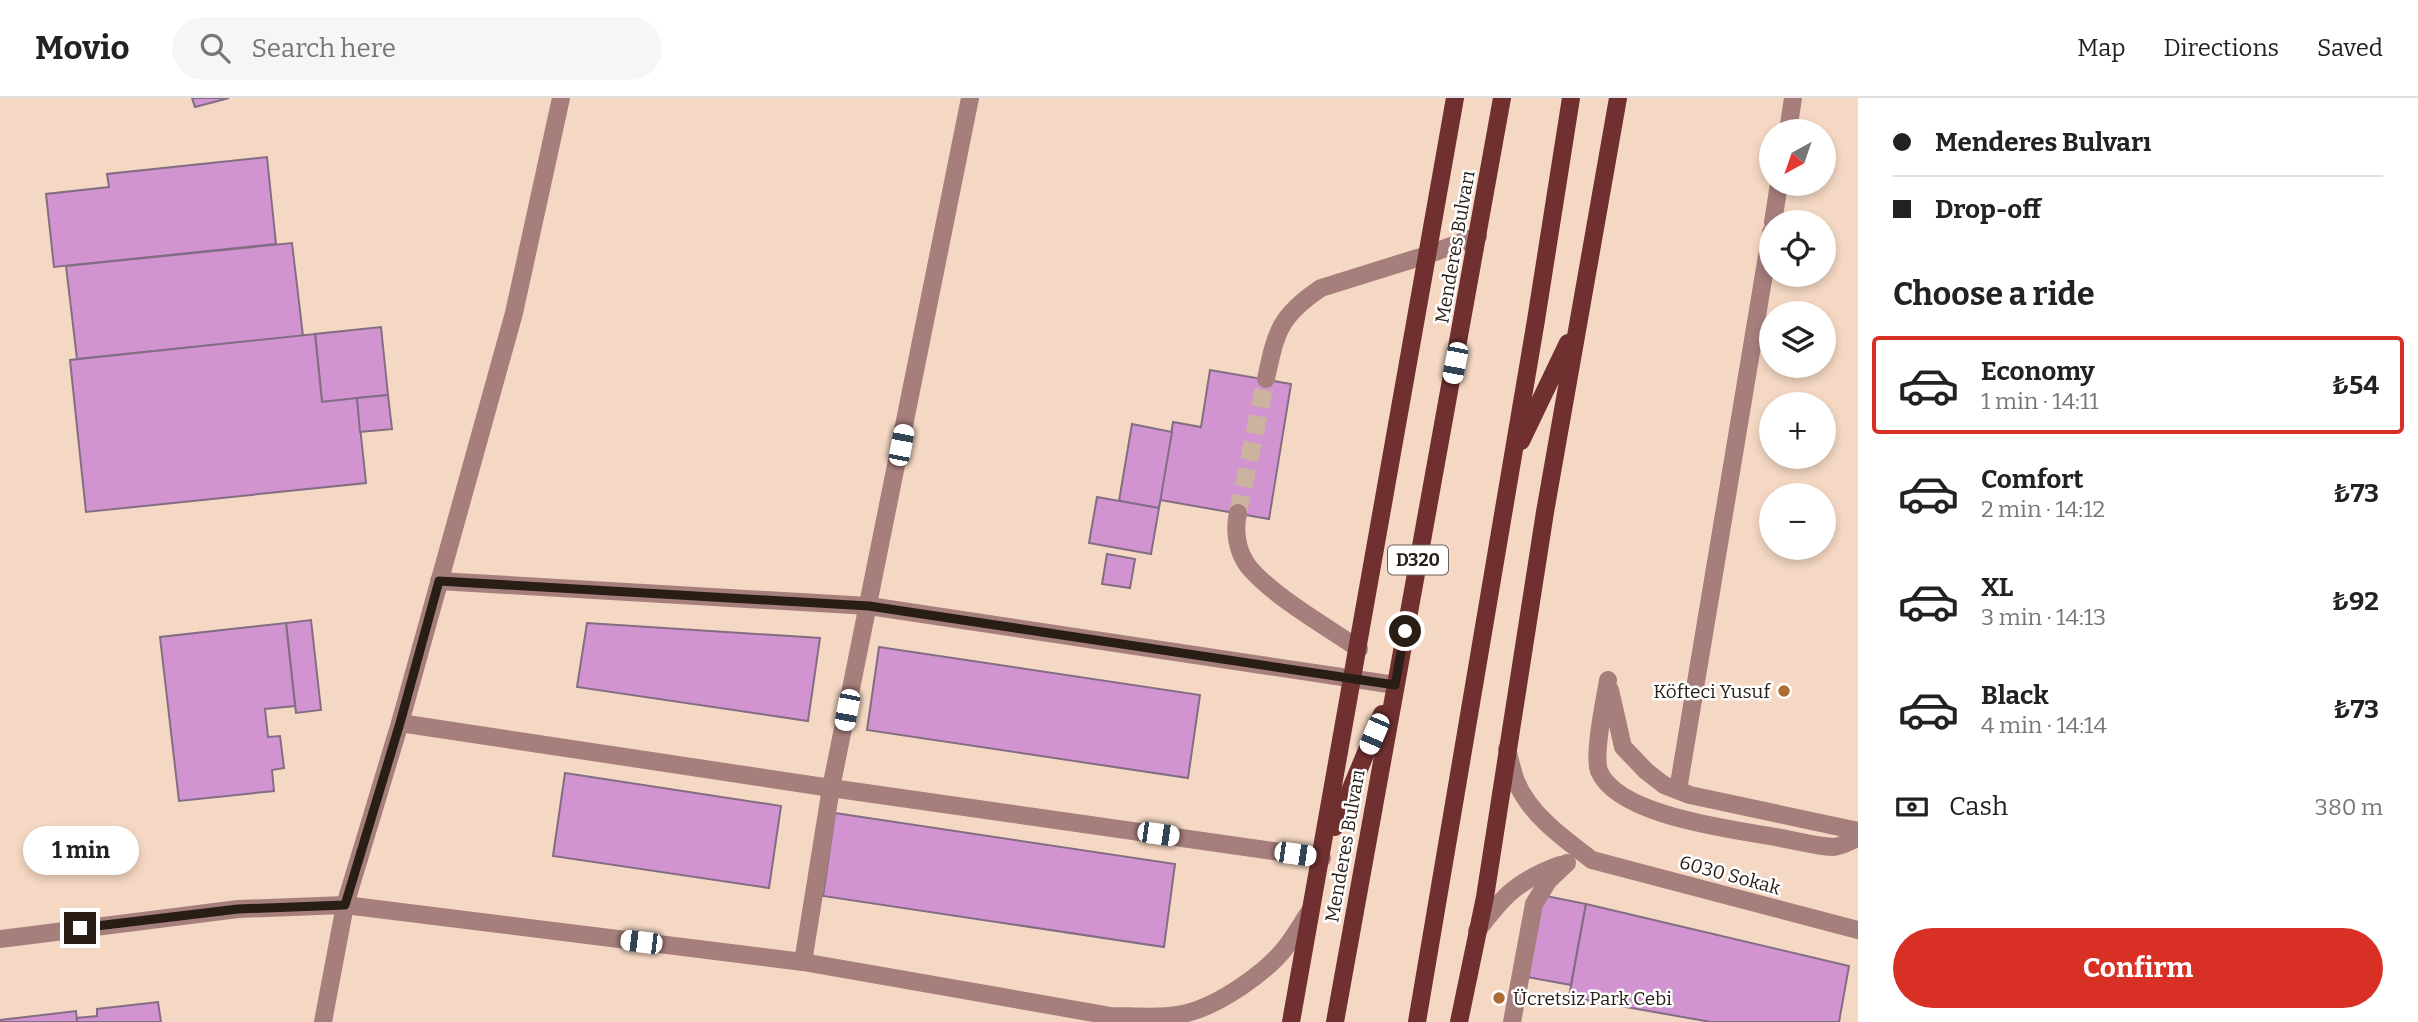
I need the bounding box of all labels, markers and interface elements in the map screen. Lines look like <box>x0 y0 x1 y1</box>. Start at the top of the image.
search box <box>172 17 662 80</box>
text: Movio <box>35 28 130 68</box>
icon: search <box>196 29 234 67</box>
text: Search here <box>252 33 396 64</box>
text: Map <box>2077 34 2126 62</box>
text: Directions <box>2164 34 2279 62</box>
text: Saved <box>2317 34 2383 62</box>
north arrow <box>1759 119 1836 196</box>
map controls <box>1759 119 1836 560</box>
text: Menderes Bulvarı <box>1935 127 2151 158</box>
street label: Menderes Bulvarı <box>1430 169 1480 325</box>
text: Drop-off <box>1935 194 2041 225</box>
button: locate <box>1759 210 1836 287</box>
text: Choose a ride <box>1893 275 2094 313</box>
button: layers <box>1759 301 1836 378</box>
car <box>1441 340 1470 386</box>
icon: car <box>1897 354 1960 417</box>
text: Economy <box>1981 356 2095 387</box>
text: ₺54 <box>2331 370 2379 401</box>
text: 1 min · 14:11 <box>1981 387 2099 415</box>
button: + <box>1759 392 1836 469</box>
car <box>887 422 916 468</box>
icon: car <box>1897 462 1960 525</box>
text: Comfort <box>1981 464 2084 495</box>
text: ₺73 <box>2333 478 2379 509</box>
button: − <box>1759 483 1836 560</box>
text: 2 min · 14:12 <box>1981 495 2105 523</box>
road number: D320 <box>1388 546 1448 574</box>
icon: car <box>1897 570 1960 633</box>
text: XL <box>1981 572 2013 603</box>
text: ₺92 <box>2332 586 2379 617</box>
text: 3 min · 14:13 <box>1981 603 2106 631</box>
route start <box>1389 615 1421 647</box>
icon: car <box>1897 678 1960 741</box>
place label: Köfteci Yusuf <box>1653 680 1771 703</box>
text: Black <box>1981 680 2049 711</box>
marker: Köfteci Yusuf <box>1776 683 1792 699</box>
car <box>833 687 862 733</box>
text: ₺73 <box>2333 694 2379 725</box>
car <box>1357 711 1392 757</box>
text: 4 min · 14:14 <box>1981 711 2107 739</box>
street label: Menderes Bulvarı <box>1320 768 1370 924</box>
icon: cash <box>1893 788 1931 826</box>
text: Cash <box>1949 791 2008 822</box>
text: 380 m <box>2315 793 2383 821</box>
car <box>1136 821 1181 847</box>
callout: 1 min <box>22 826 138 876</box>
text: 1 min <box>52 836 110 864</box>
car <box>1273 841 1318 867</box>
street label: 6030 Sokak <box>1677 850 1783 900</box>
route end <box>64 912 96 944</box>
button: Confirm <box>1893 928 2383 1008</box>
car <box>619 929 664 955</box>
place label: Ücretsiz Park Cebi <box>1513 987 1672 1010</box>
marker: Ücretsiz Park Cebi <box>1491 990 1507 1006</box>

